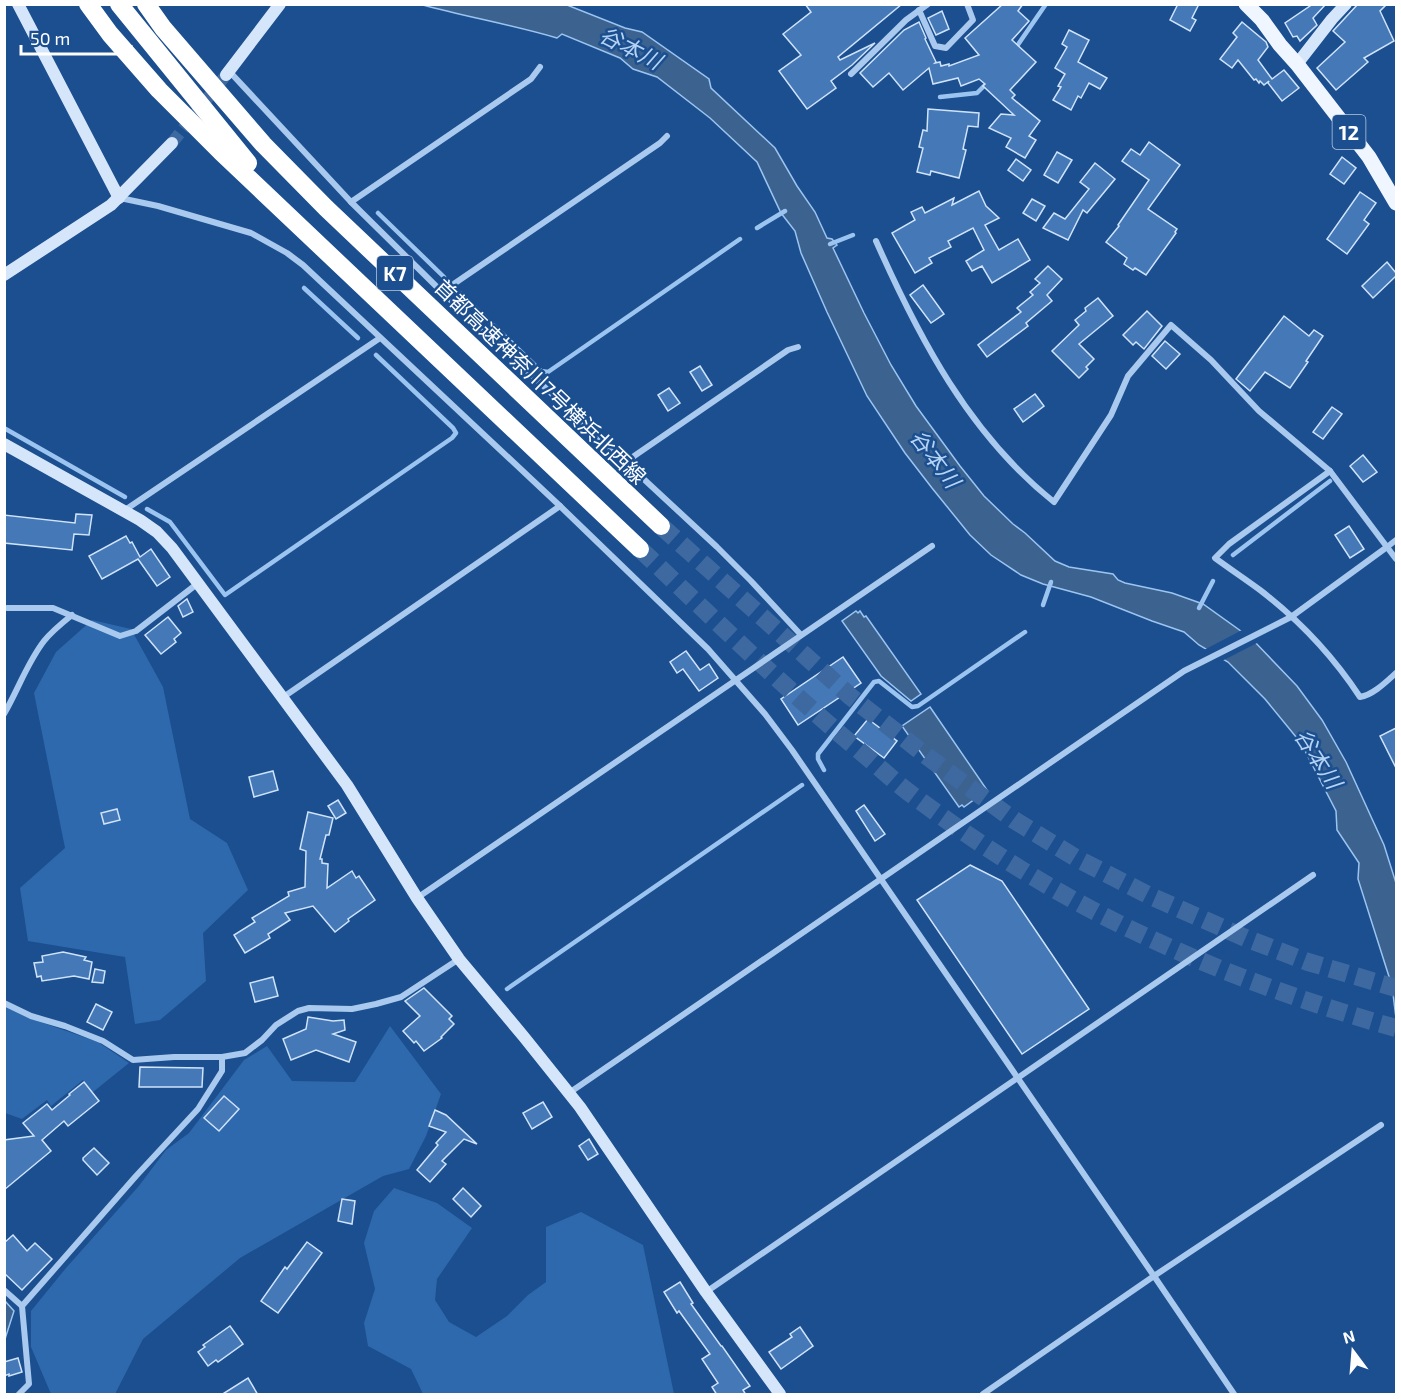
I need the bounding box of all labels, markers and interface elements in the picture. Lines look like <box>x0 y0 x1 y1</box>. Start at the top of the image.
scale bar <box>21 18 130 56</box>
water label: 谷本川 <box>596 20 668 74</box>
text: 50 m <box>30 27 70 49</box>
road number: 12 <box>1332 115 1366 149</box>
road number: K7 <box>377 256 413 290</box>
street label: 首都高速神奈川7号横浜北西線 <box>430 273 652 489</box>
water label: 谷本川 <box>906 424 967 494</box>
water label: 谷本川 <box>1290 723 1349 794</box>
north arrow <box>1323 1321 1383 1381</box>
text: N <box>1341 1325 1357 1347</box>

